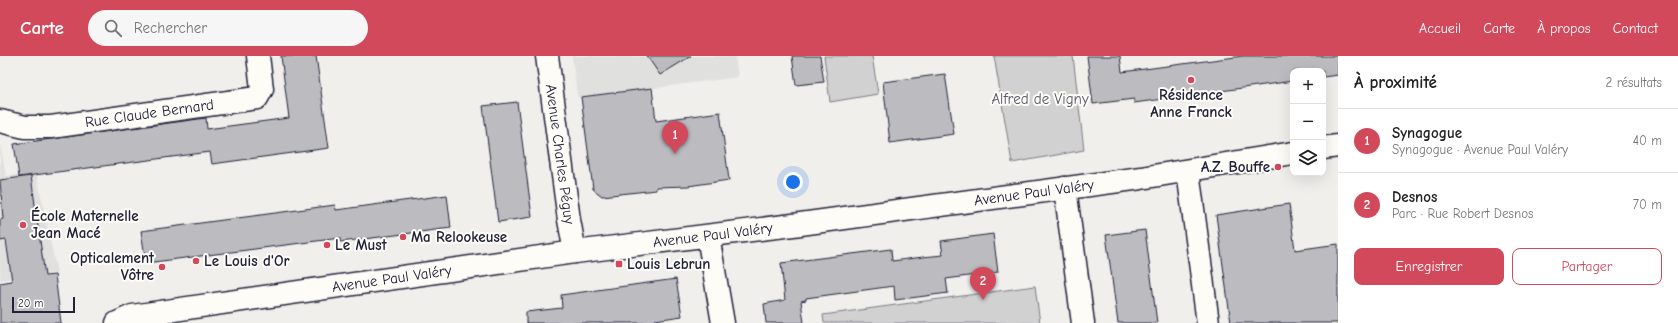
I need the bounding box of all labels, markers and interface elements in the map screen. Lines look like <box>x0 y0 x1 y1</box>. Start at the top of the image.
search box <box>88 10 368 46</box>
text: Carte <box>20 17 64 39</box>
icon: search <box>102 17 124 39</box>
text: Rechercher <box>134 19 207 37</box>
text: Accueil <box>1419 20 1461 37</box>
text: Carte <box>1483 20 1515 37</box>
text: À propos <box>1537 20 1591 37</box>
text: Contact <box>1613 20 1658 37</box>
map controls <box>1290 68 1326 176</box>
button: + <box>1290 68 1326 104</box>
text: À proximité <box>1354 73 1437 92</box>
marker: Résidence Anne Franck <box>1186 75 1196 85</box>
text: 2 résultats <box>1606 75 1662 90</box>
street label: Avenue Charles Péguy <box>542 83 579 226</box>
place label: Résidence Anne Franck <box>1150 86 1233 121</box>
park label: Alfred de Vigny <box>991 90 1089 108</box>
street label: Rue Claude Bernard <box>84 95 215 131</box>
button: − <box>1290 104 1326 140</box>
pin: 1 <box>662 121 688 154</box>
text: Synagogue <box>1392 124 1462 142</box>
text: 1 <box>1364 133 1370 148</box>
text: 40 m <box>1633 133 1662 148</box>
button: layers <box>1290 140 1326 176</box>
text: Synagogue · Avenue Paul Valéry <box>1392 142 1568 157</box>
place label: A.Z. Bouffe <box>1201 158 1270 176</box>
marker: A.Z. Bouffe <box>1273 162 1283 172</box>
your location <box>783 172 803 192</box>
street label: Avenue Paul Valéry <box>973 175 1095 209</box>
text: Desnos <box>1392 188 1437 206</box>
text: 2 <box>1364 197 1370 212</box>
text: 70 m <box>1633 197 1662 212</box>
place label: École Maternelle Jean Macé <box>31 206 139 242</box>
text: Parc · Rue Robert Desnos <box>1392 206 1533 221</box>
street label: Avenue Paul Valéry <box>652 219 774 251</box>
marker: École Maternelle Jean Macé <box>18 220 28 230</box>
place label: Ma Relookeuse <box>411 228 507 246</box>
marker: Ma Relookeuse <box>398 232 408 242</box>
place label: Le Must <box>335 236 388 254</box>
marker: Le Must <box>322 240 332 250</box>
button: Enregistrer <box>1354 248 1504 285</box>
button: Partager <box>1512 248 1662 285</box>
place label: Opticalement Vôtre <box>70 249 155 284</box>
place label: Le Louis d'Or <box>204 252 290 270</box>
place label: Louis Lebrun <box>627 255 710 273</box>
marker: Le Louis d'Or <box>191 256 201 266</box>
marker: Louis Lebrun <box>614 259 624 269</box>
street label: Avenue Paul Valéry <box>331 261 453 296</box>
marker: Opticalement Vôtre <box>157 262 167 272</box>
pin: 2 <box>970 267 996 300</box>
scale bar <box>12 295 75 314</box>
text: 20 m <box>18 297 43 310</box>

